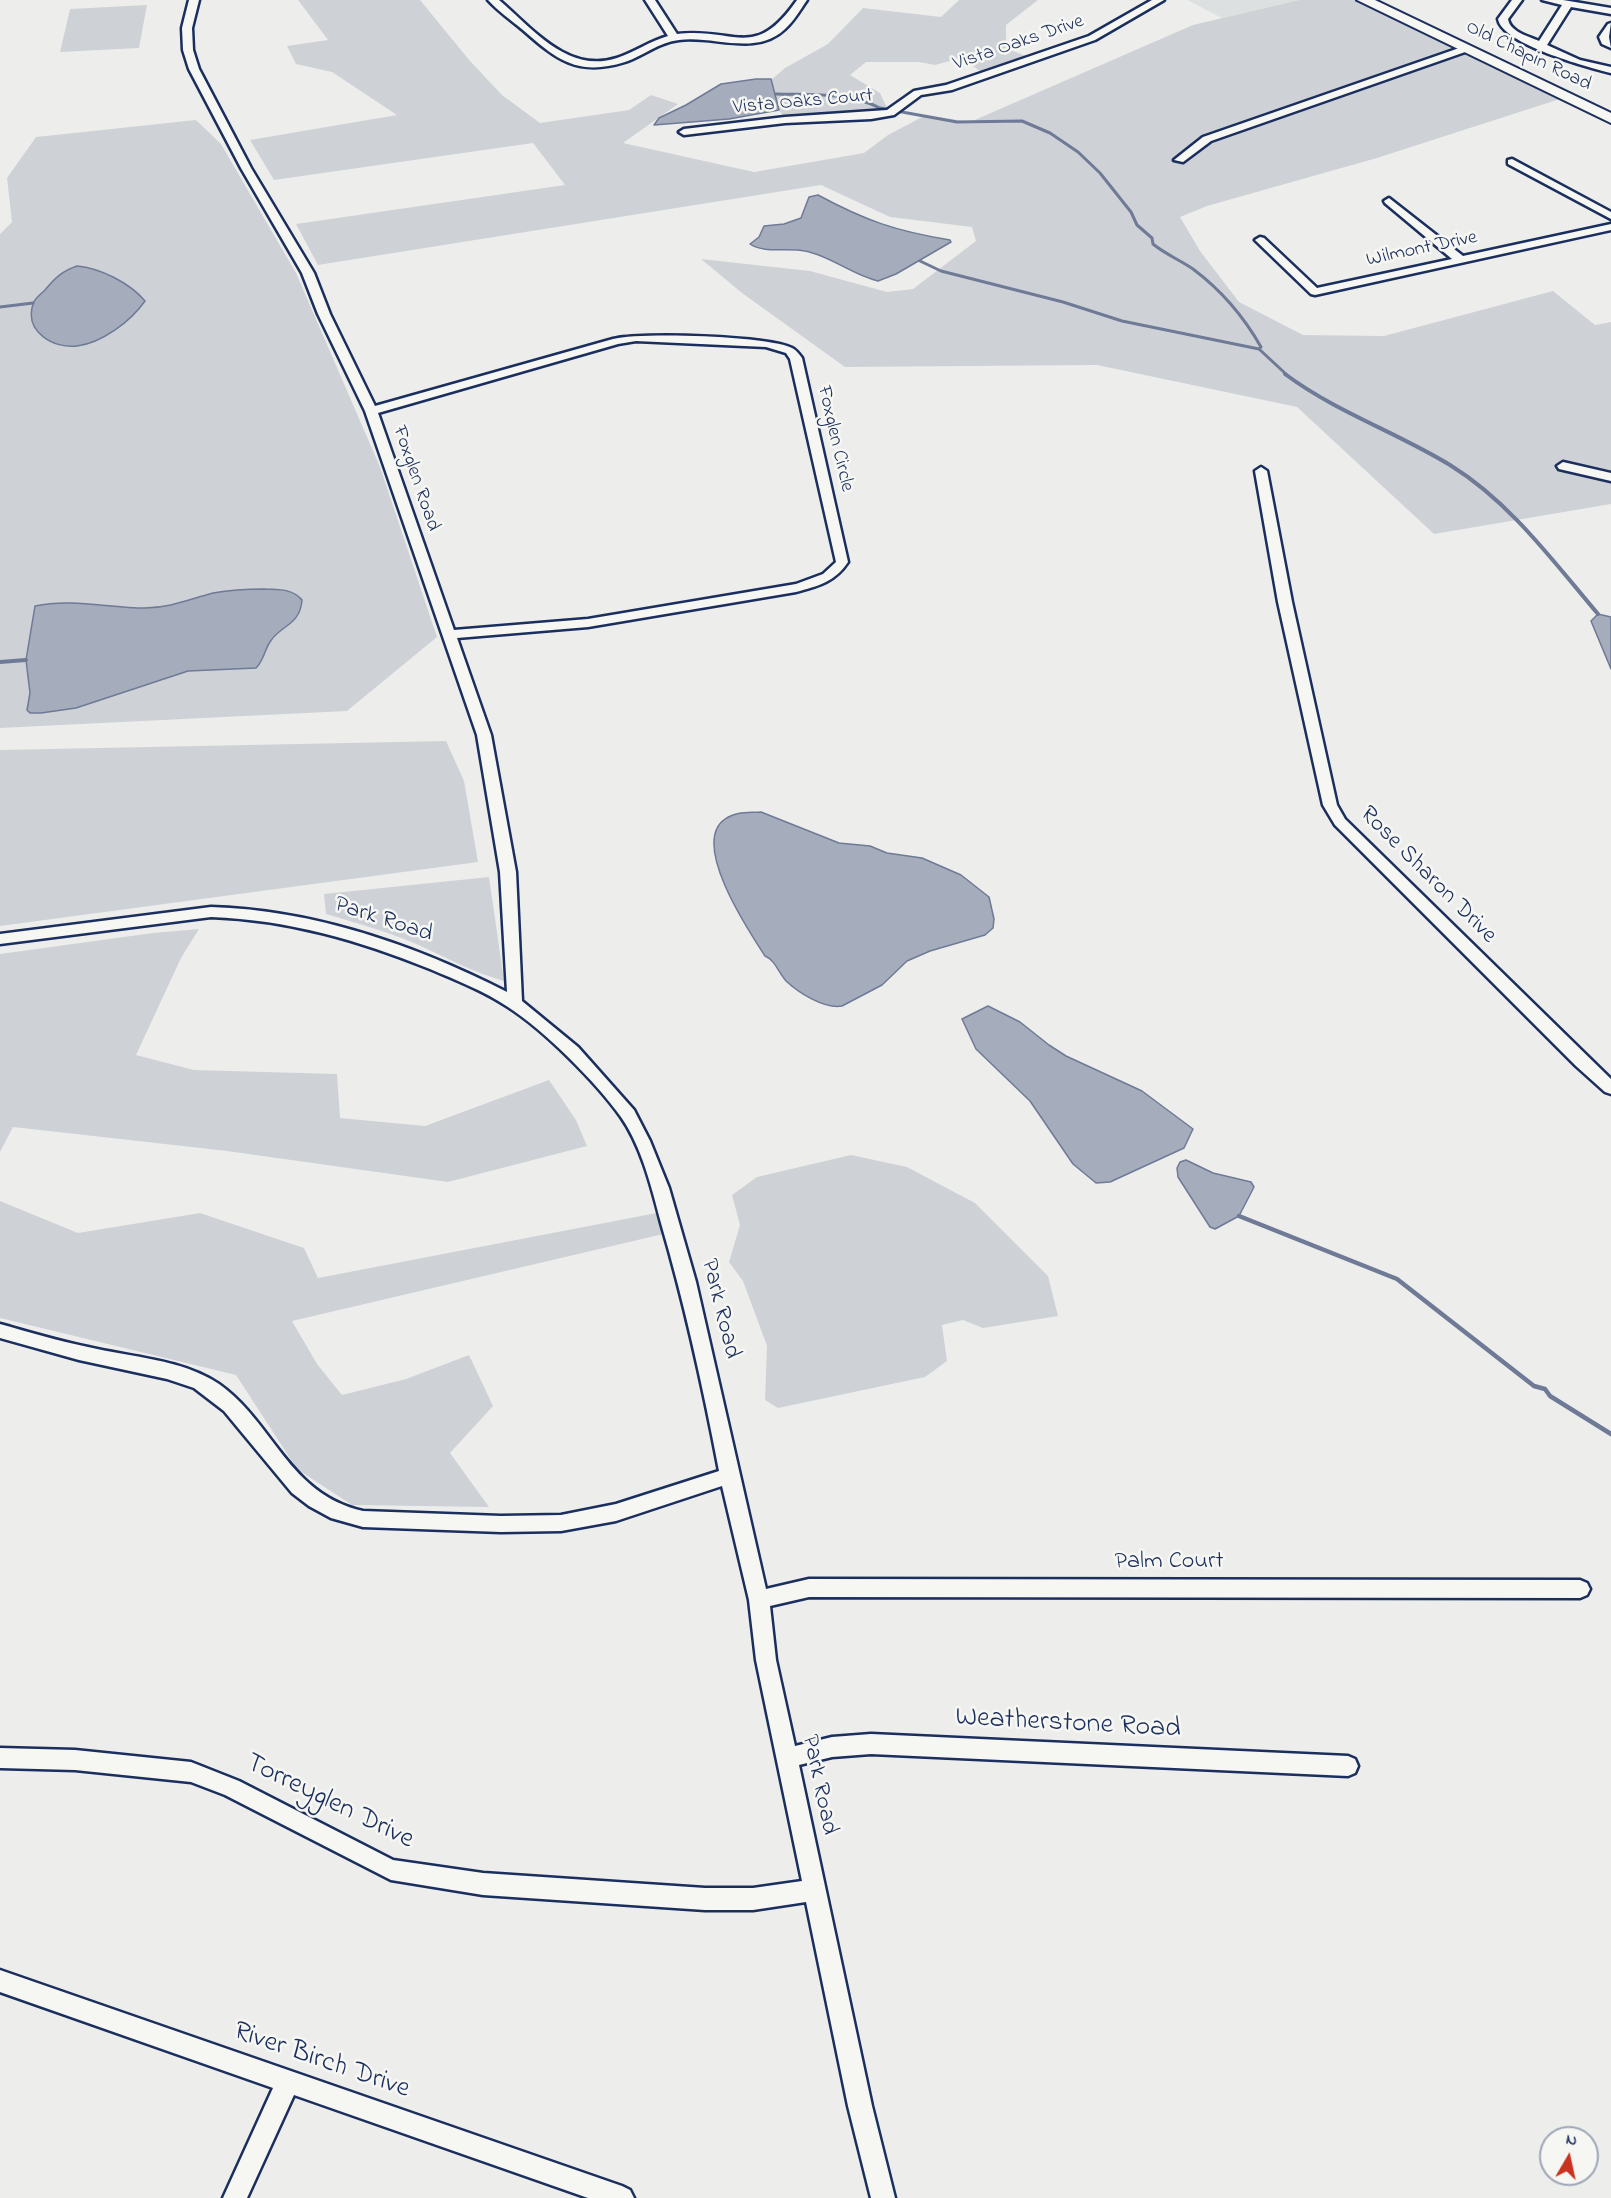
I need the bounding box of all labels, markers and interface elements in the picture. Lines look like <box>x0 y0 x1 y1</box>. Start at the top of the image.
street label: Vista Oaks Drive <box>951 10 1087 78</box>
street label: Old Chapin Road <box>1461 16 1595 98</box>
street label: Vista Oaks Court <box>732 85 874 121</box>
street label: Wilmont Drive <box>1364 227 1480 273</box>
street label: Foxglen Circle <box>810 384 858 494</box>
street label: Foxglen Road <box>386 423 444 535</box>
street label: Rose Sharon Drive <box>1352 801 1502 951</box>
street label: Park Road <box>330 892 436 950</box>
street label: Park Road <box>693 1256 745 1362</box>
street label: Palm Court <box>1115 1549 1223 1577</box>
street label: Weatherstone Road <box>954 1702 1182 1748</box>
street label: Park Road <box>793 1732 843 1838</box>
street label: Torreyglen Drive <box>239 1748 419 1858</box>
street label: River Birch Drive <box>228 2016 414 2108</box>
north arrow <box>1539 2126 1599 2186</box>
text: N <box>1564 2127 1579 2153</box>

